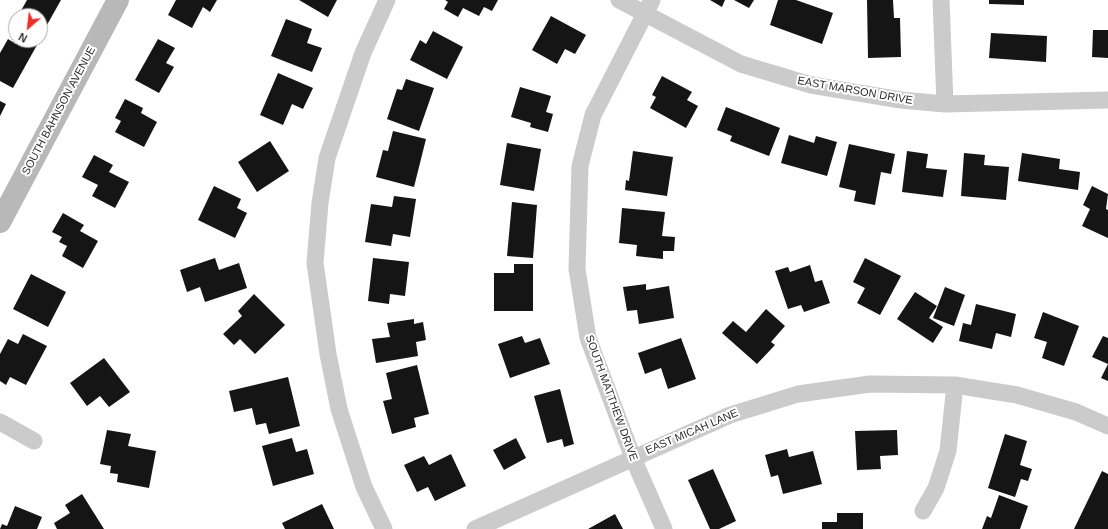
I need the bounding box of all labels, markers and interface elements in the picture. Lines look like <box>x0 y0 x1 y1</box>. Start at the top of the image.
north arrow <box>8 8 48 48</box>
text: N <box>17 31 29 45</box>
street label: SOUTH BAHNSON AVENUE <box>20 45 98 177</box>
street label: EAST MARSON DRIVE <box>796 74 914 108</box>
street label: SOUTH MATTHEW DRIVE <box>582 333 640 463</box>
street label: EAST MICAH LANE <box>644 407 740 457</box>

